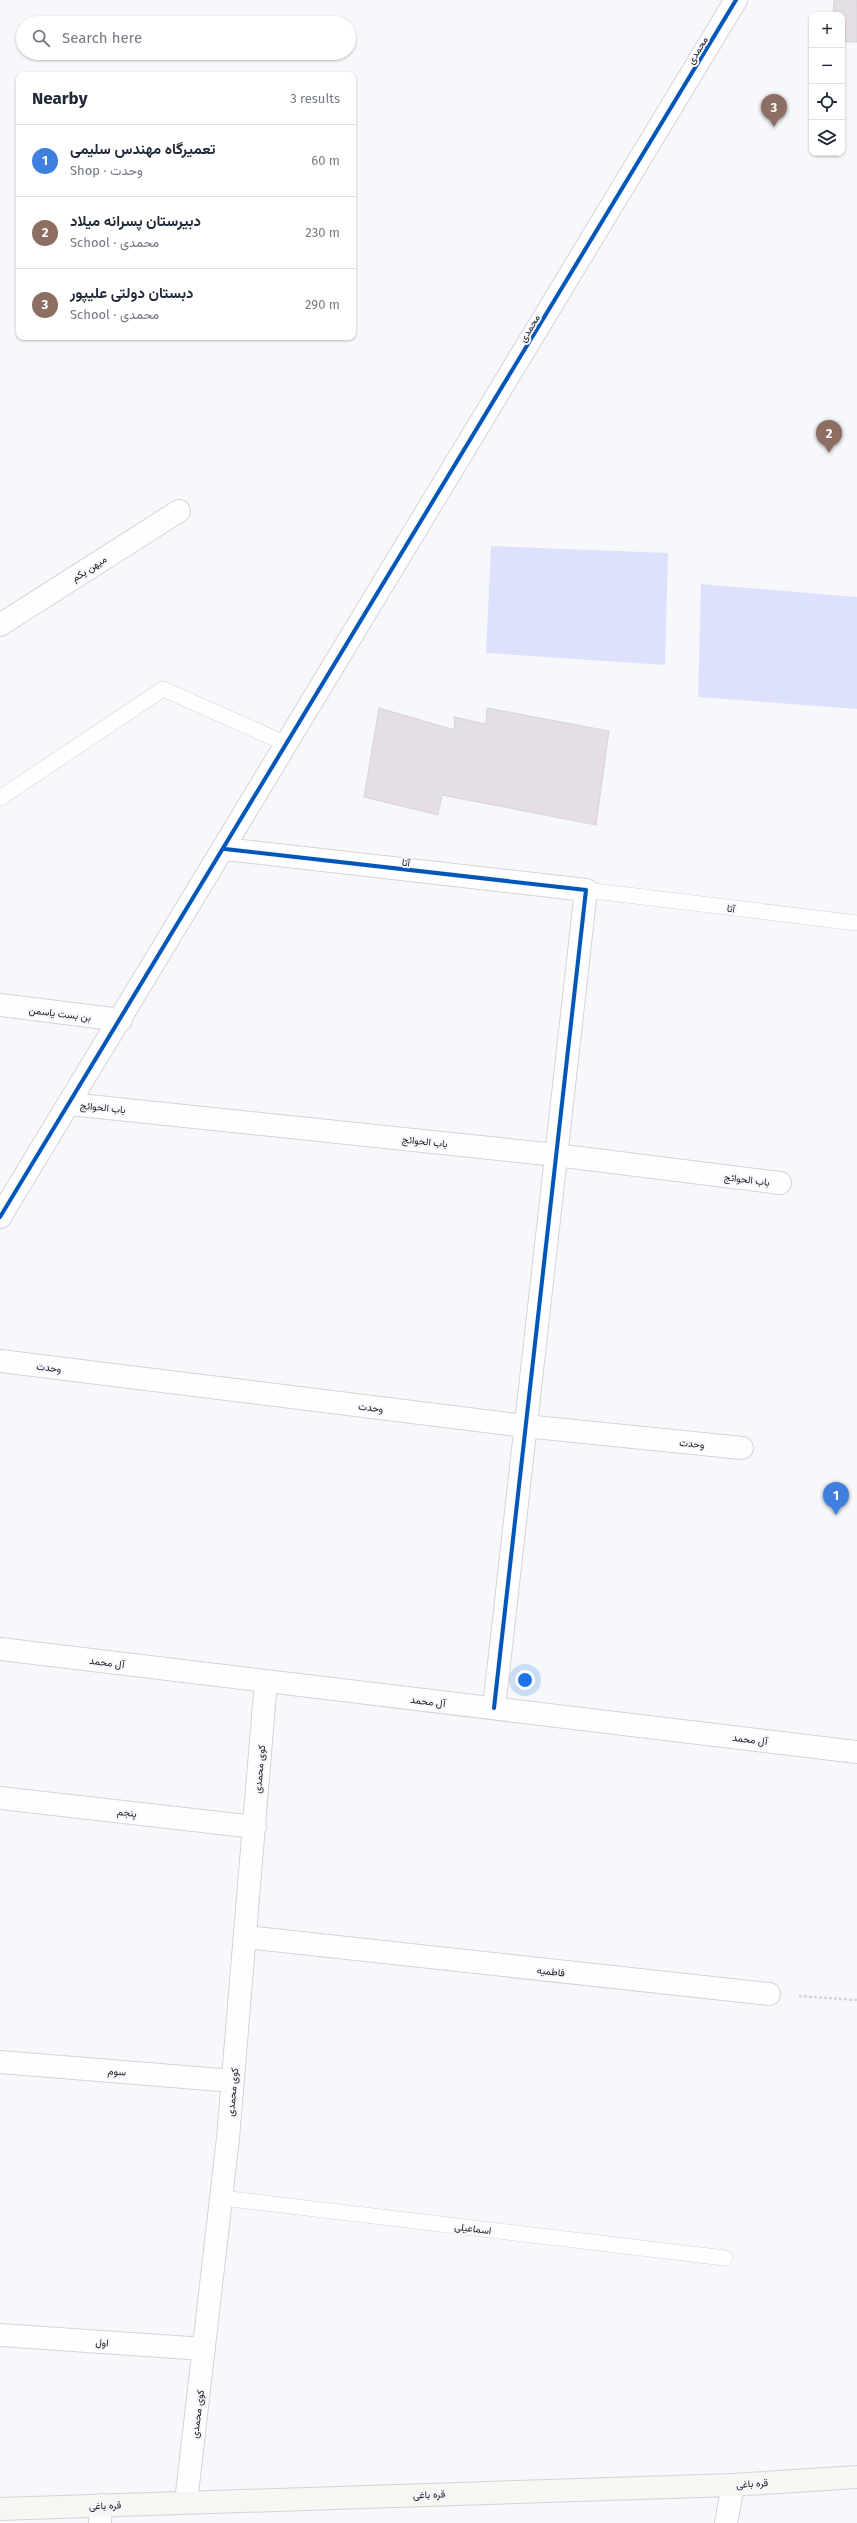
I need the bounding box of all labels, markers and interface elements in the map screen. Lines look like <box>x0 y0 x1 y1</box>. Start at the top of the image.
map controls <box>809 12 845 156</box>
button: + <box>809 12 845 48</box>
search box <box>16 16 356 60</box>
icon: search <box>30 27 52 49</box>
text: Search here <box>62 29 142 47</box>
street label: محمدی <box>685 34 711 67</box>
button: − <box>809 48 845 84</box>
button: locate <box>809 84 845 120</box>
text: Nearby <box>32 88 87 109</box>
text: 3 results <box>290 91 340 106</box>
pin: 3 <box>761 94 787 127</box>
button: layers <box>809 120 845 156</box>
text: تعمیرگاه مهندس سلیمی <box>70 140 215 158</box>
text: 1 <box>42 153 48 168</box>
text: 60 m <box>311 153 340 168</box>
text: Shop · وحدت <box>70 163 143 178</box>
text: دبیرستان پسرانه میلاد <box>70 212 201 230</box>
text: 2 <box>42 225 48 240</box>
text: 230 m <box>305 225 340 240</box>
text: School · محمدی <box>70 235 159 250</box>
text: دبستان دولتی علیپور <box>70 284 194 302</box>
text: 3 <box>42 297 48 312</box>
text: 290 m <box>305 297 340 312</box>
text: School · محمدی <box>70 307 159 322</box>
street label: محمدی <box>517 312 543 345</box>
pin: 2 <box>816 420 842 453</box>
street label: میهن یکم <box>70 553 109 584</box>
street label: آتا <box>401 857 411 870</box>
street label: آتا <box>726 903 736 916</box>
street label: بن بست یاسمن <box>28 1004 92 1024</box>
street label: باب الحوائج <box>80 1100 126 1116</box>
street label: باب الحوائج <box>402 1134 448 1150</box>
street label: باب الحوائج <box>723 1171 770 1189</box>
street label: وحدت <box>36 1361 62 1375</box>
street label: وحدت <box>358 1401 384 1415</box>
street label: وحدت <box>679 1437 705 1451</box>
pin: 1 <box>823 1482 849 1515</box>
street label: آل محمد <box>89 1655 126 1671</box>
your location <box>515 1670 535 1690</box>
street label: آل محمد <box>410 1694 447 1710</box>
street label: آل محمد <box>732 1732 769 1748</box>
street label: کوی محمدی <box>252 1744 268 1794</box>
street label: پنجم <box>116 1806 137 1821</box>
street label: فاطمیه <box>536 1965 566 1979</box>
street label: سوم <box>107 2065 127 2079</box>
street label: کوی محمدی <box>225 2067 241 2117</box>
street label: اسماعیلی <box>454 2221 492 2237</box>
street label: اول <box>95 2337 109 2349</box>
street label: کوی محمدی <box>189 2389 207 2439</box>
street label: قره باغی <box>736 2477 769 2491</box>
street label: قره باغی <box>413 2488 446 2502</box>
street label: قره باغی <box>89 2499 122 2513</box>

